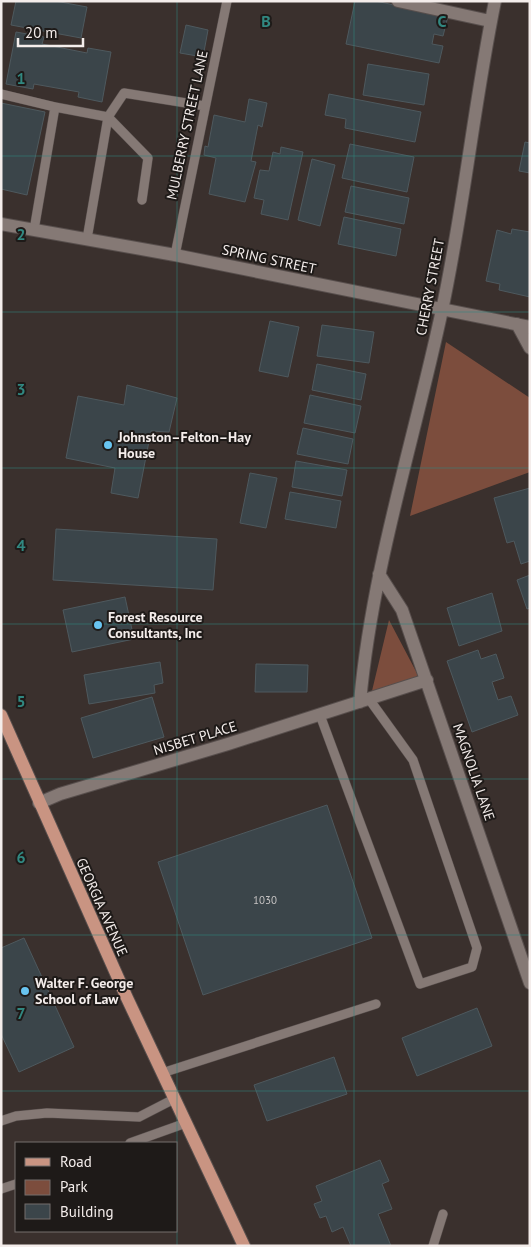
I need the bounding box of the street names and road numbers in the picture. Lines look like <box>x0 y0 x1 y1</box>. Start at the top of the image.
street label: MULBERRY STREET LANE <box>162 49 212 201</box>
street label: CHERRY STREET <box>412 237 448 337</box>
street label: SPRING STREET <box>220 240 318 278</box>
street label: NISBET PLACE <box>151 717 239 759</box>
street label: MAGNOLIA LANE <box>449 721 499 823</box>
street label: GEORGIA AVENUE <box>72 855 132 959</box>

